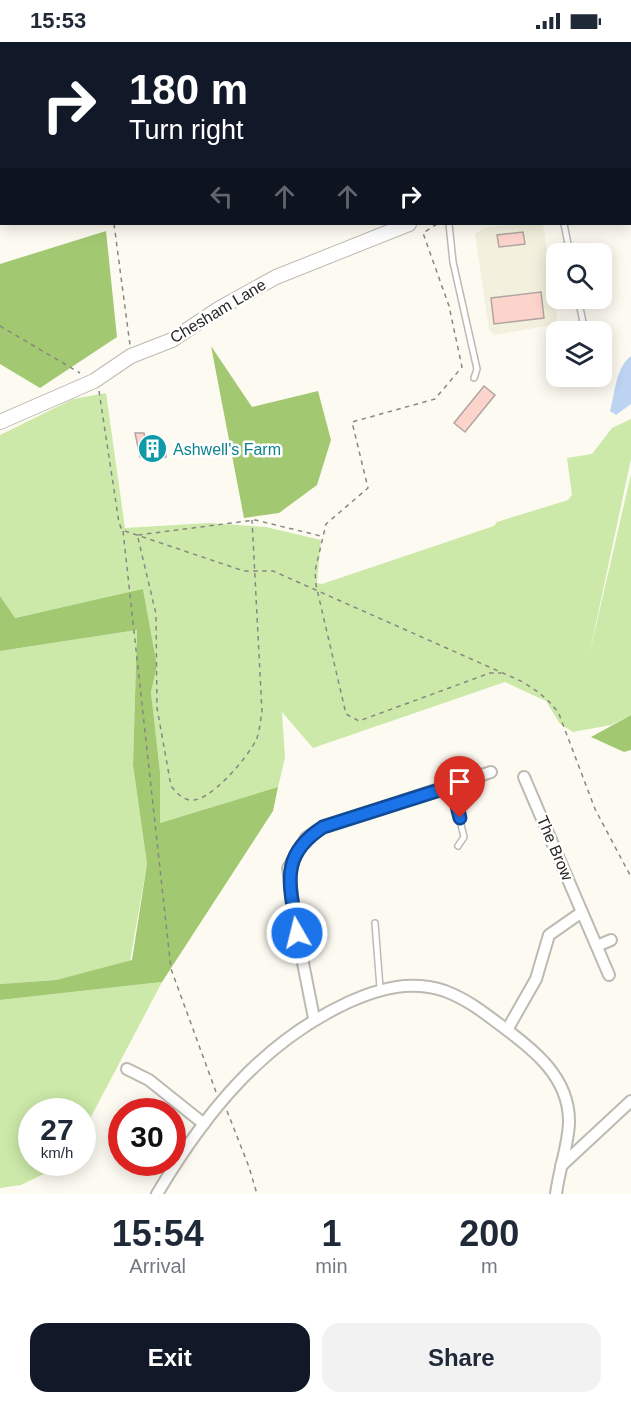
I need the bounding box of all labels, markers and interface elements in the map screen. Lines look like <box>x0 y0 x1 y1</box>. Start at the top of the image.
text: 15:53 <box>30 8 86 33</box>
icon: right <box>30 66 108 144</box>
text: 180 m <box>129 66 248 113</box>
text: Turn right <box>129 115 244 145</box>
icon: left <box>205 180 238 213</box>
icon: ahead <box>268 180 301 213</box>
icon: ahead <box>331 180 364 213</box>
icon: right <box>394 180 427 213</box>
map controls <box>546 243 612 387</box>
button: search <box>546 243 612 309</box>
street label: Chesham Lane <box>167 276 269 346</box>
button: layers <box>546 321 612 387</box>
building icon: Ashwell's Farm <box>136 433 168 465</box>
place label: Ashwell's Farm <box>173 441 281 458</box>
pin <box>434 756 485 818</box>
icon: arrive <box>443 765 476 798</box>
street label: The Brow <box>534 813 576 883</box>
position arrow <box>265 901 329 965</box>
speed limit sign: 30 <box>108 1098 186 1176</box>
text: 27 <box>40 1113 74 1146</box>
text: km/h <box>41 1144 73 1161</box>
text: 15:54 <box>112 1213 204 1254</box>
text: 1 <box>321 1213 341 1254</box>
text: 200 <box>459 1213 519 1254</box>
text: Arrival <box>129 1255 186 1277</box>
text: min <box>315 1255 348 1277</box>
text: m <box>481 1255 498 1277</box>
button: Exit <box>30 1323 310 1392</box>
button: Share <box>322 1323 601 1392</box>

